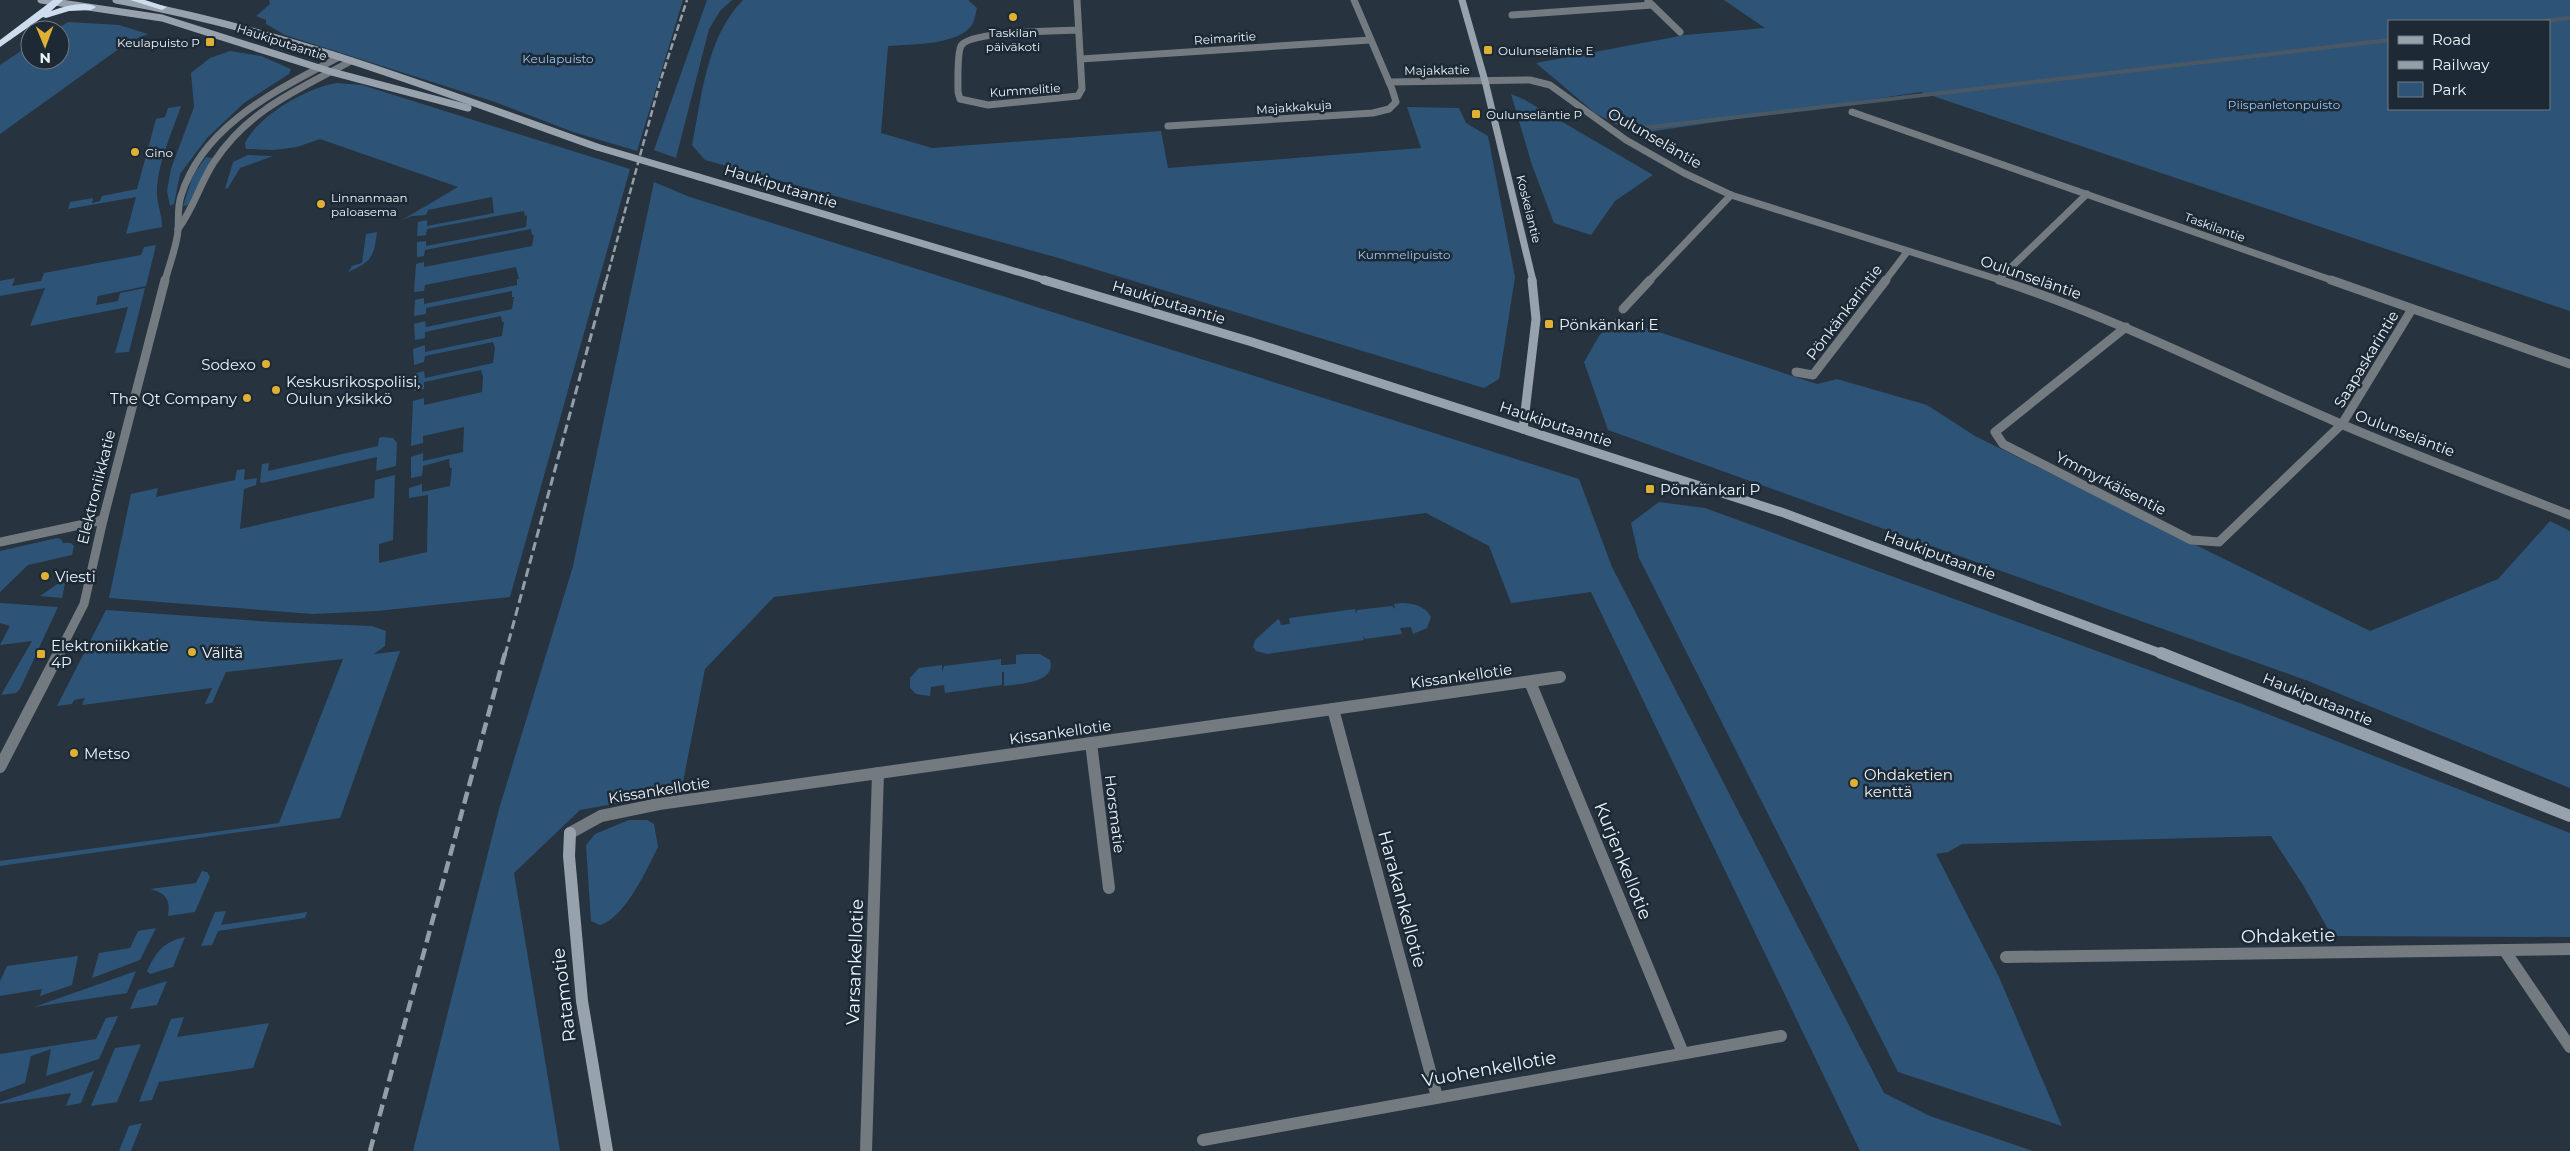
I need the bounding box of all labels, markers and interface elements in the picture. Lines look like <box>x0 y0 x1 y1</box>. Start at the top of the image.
marker: Taskilan päiväkoti <box>1007 11 1019 23</box>
north arrow <box>20 20 70 70</box>
street label: Haukiputaantie <box>235 20 329 64</box>
legend <box>2388 20 2550 110</box>
place label: Taskilan päiväkoti <box>986 25 1040 54</box>
street label: Reimaritie <box>1193 28 1257 48</box>
text: Road <box>2432 30 2471 49</box>
place label: Keulapuisto P <box>117 35 200 50</box>
marker: Keulapuisto P <box>204 36 216 48</box>
place label: Oulunseläntie E <box>1498 43 1594 58</box>
marker: Oulunseläntie E <box>1482 44 1494 56</box>
text: N <box>39 49 51 67</box>
park label: Keulapuisto <box>522 51 594 66</box>
text: Railway <box>2432 55 2490 74</box>
street label: Majakkatie <box>1404 62 1470 78</box>
street label: Kummelitie <box>989 80 1061 100</box>
text: Park <box>2432 80 2466 99</box>
street label: Majakkakuja <box>1256 97 1332 117</box>
park label: Piispanletonpuisto <box>2228 97 2340 112</box>
street label: Oulunseläntie <box>1605 103 1705 173</box>
place label: Oulunseläntie P <box>1486 107 1582 122</box>
marker: Oulunseläntie P <box>1470 108 1482 120</box>
place label: Gino <box>145 145 173 160</box>
marker: Gino <box>129 146 141 158</box>
street label: Haukiputaantie <box>722 160 840 212</box>
street label: Koskelantie <box>1513 173 1545 245</box>
place label: Linnanmaan paloasema <box>331 190 408 219</box>
marker: Linnanmaan paloasema <box>315 198 327 210</box>
street label: Taskilantie <box>2183 209 2247 245</box>
park label: Kummelipuisto <box>1358 247 1451 262</box>
street label: Oulunseläntie <box>1978 251 2084 303</box>
street label: Pönkänkarintie <box>1802 260 1886 364</box>
street label: Haukiputaantie <box>1110 276 1228 328</box>
street label: Saapaskarintie <box>2329 307 2403 411</box>
place label: Pönkänkari E <box>1559 315 1659 334</box>
marker: Pönkänkari E <box>1543 318 1555 330</box>
place label: Sodexo <box>201 355 256 374</box>
marker: Sodexo <box>260 358 272 370</box>
place label: Keskusrikospoliisi, Oulun yksikkö <box>286 372 420 408</box>
marker: Keskusrikospoliisi, Oulun yksikkö <box>270 384 282 396</box>
place label: The Qt Company <box>110 389 238 408</box>
marker: The Qt Company <box>241 392 253 404</box>
street label: Haukiputaantie <box>1497 397 1615 451</box>
street label: Oulunseläntie <box>2352 405 2458 461</box>
street label: Elektroniikkatie <box>73 428 119 546</box>
street label: Ymmyrkäisentie <box>2052 447 2170 519</box>
place label: Pönkänkari P <box>1660 480 1760 499</box>
marker: Pönkänkari P <box>1644 483 1656 495</box>
street label: Haukiputaantie <box>1882 526 1998 584</box>
place label: Viesti <box>55 567 96 586</box>
marker: Viesti <box>39 570 51 582</box>
place label: Elektroniikkatie 4P <box>51 636 168 672</box>
place label: Välitä <box>202 643 243 662</box>
marker: Välitä <box>186 646 198 658</box>
marker: Elektroniikkatie 4P <box>35 648 47 660</box>
street label: Kissankellotie <box>1409 659 1513 693</box>
street label: Haukiputaantie <box>2260 668 2376 730</box>
street label: Kissankellotie <box>1008 715 1112 749</box>
place label: Metso <box>84 744 130 763</box>
marker: Metso <box>68 747 80 759</box>
place label: Ohdaketien kenttä <box>1864 765 1953 801</box>
street label: Kissankellotie <box>607 773 711 807</box>
street label: Horsmatie <box>1101 774 1129 854</box>
marker: Ohdaketien kenttä <box>1848 777 1860 789</box>
street label: Kurjenkellotie <box>1589 799 1657 923</box>
street label: Harakankellotie <box>1373 828 1431 970</box>
street label: Varsankellotie <box>842 898 868 1025</box>
street label: Ohdaketie <box>2241 924 2335 948</box>
street label: Ratamotie <box>547 947 581 1043</box>
street label: Vuohenkellotie <box>1420 1046 1558 1092</box>

